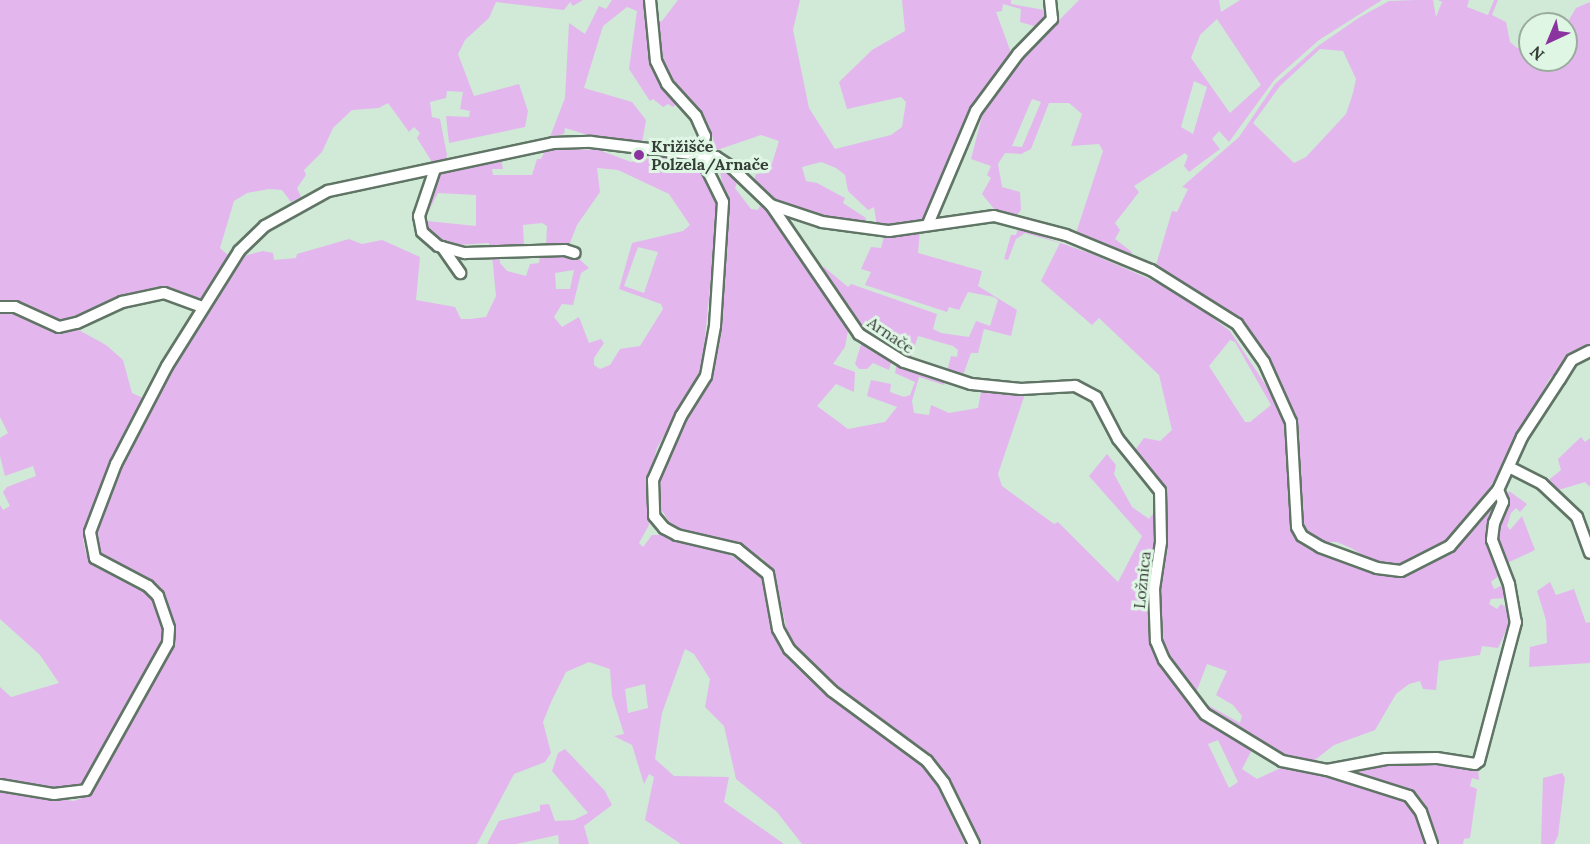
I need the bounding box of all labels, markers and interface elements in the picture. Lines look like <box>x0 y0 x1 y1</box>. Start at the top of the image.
north arrow <box>1518 12 1578 72</box>
text: N <box>1525 42 1548 65</box>
place label: Križišče Polzela/Arnače <box>651 136 769 174</box>
marker: Križišče Polzela/Arnače <box>632 148 646 162</box>
street label: Arnače <box>864 312 918 358</box>
street label: Ložnica <box>1129 550 1155 610</box>

